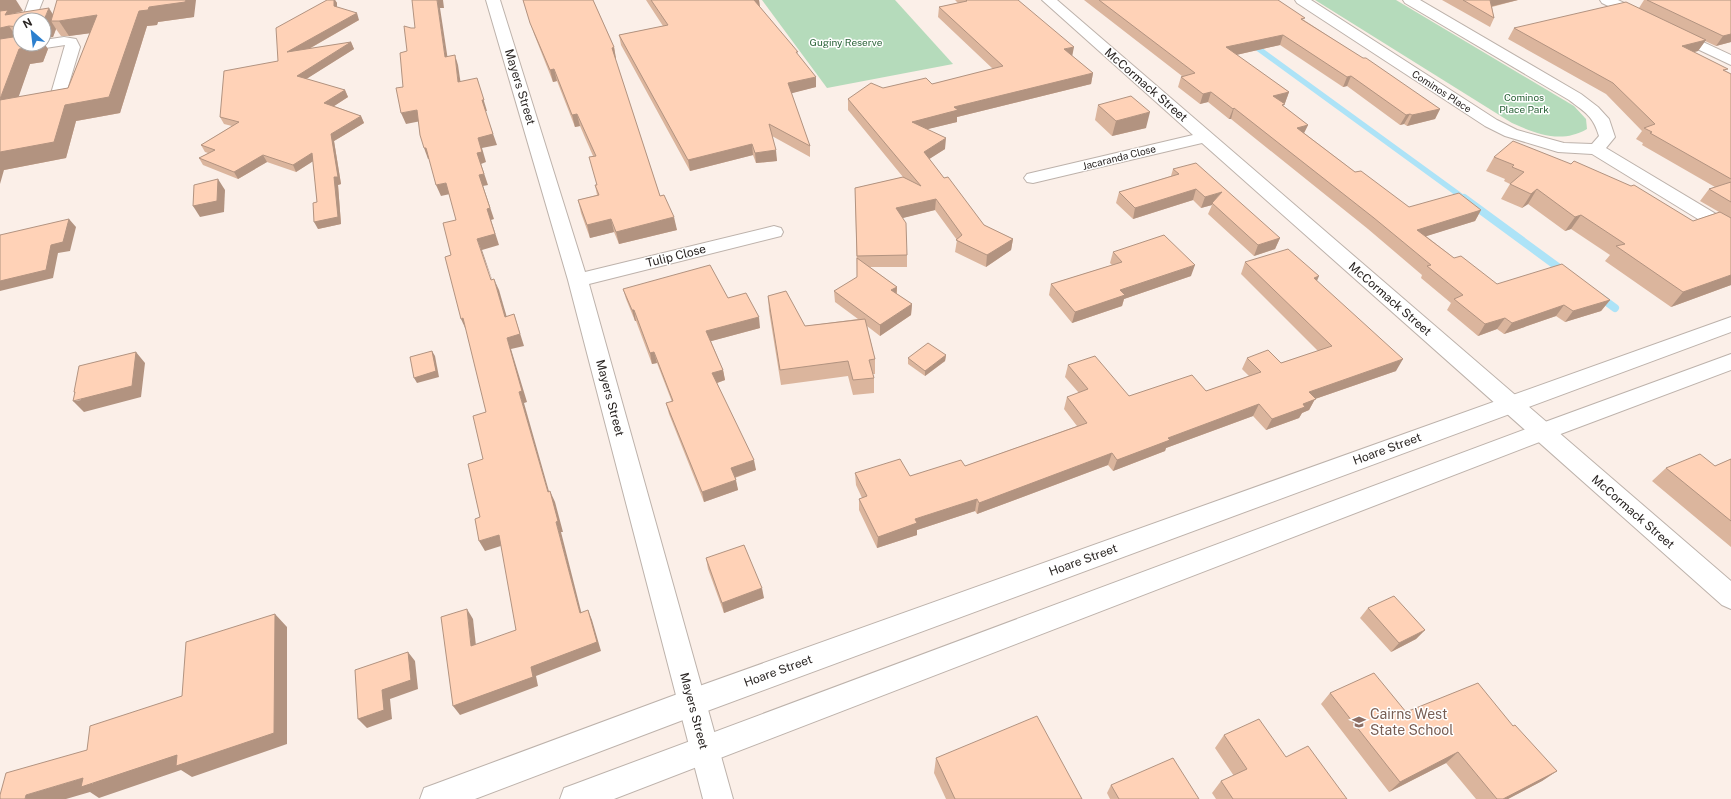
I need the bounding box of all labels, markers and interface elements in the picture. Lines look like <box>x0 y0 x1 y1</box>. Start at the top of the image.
north arrow <box>12 12 52 52</box>
text: N <box>21 16 34 30</box>
park label: Guginy Reserve <box>810 36 883 48</box>
street label: McCormack Street <box>1102 45 1190 125</box>
street label: Mayers Street <box>502 47 538 127</box>
street label: Cominos Place <box>1410 67 1474 115</box>
park label: Cominos Place Park <box>1499 91 1549 115</box>
street label: Jacaranda Close <box>1081 142 1157 172</box>
street label: Tulip Close <box>645 242 708 270</box>
street label: McCormack Street <box>1346 259 1434 339</box>
street label: Mayers Street <box>593 358 627 438</box>
street label: Hoare Street <box>1351 430 1423 468</box>
street label: McCormack Street <box>1589 472 1677 552</box>
street label: Hoare Street <box>1047 541 1119 579</box>
street label: Hoare Street <box>742 652 814 690</box>
street label: Mayers Street <box>677 671 711 751</box>
place label: Cairns West State School <box>1370 706 1453 738</box>
school or university icon: Cairns West State School <box>1351 714 1367 730</box>

